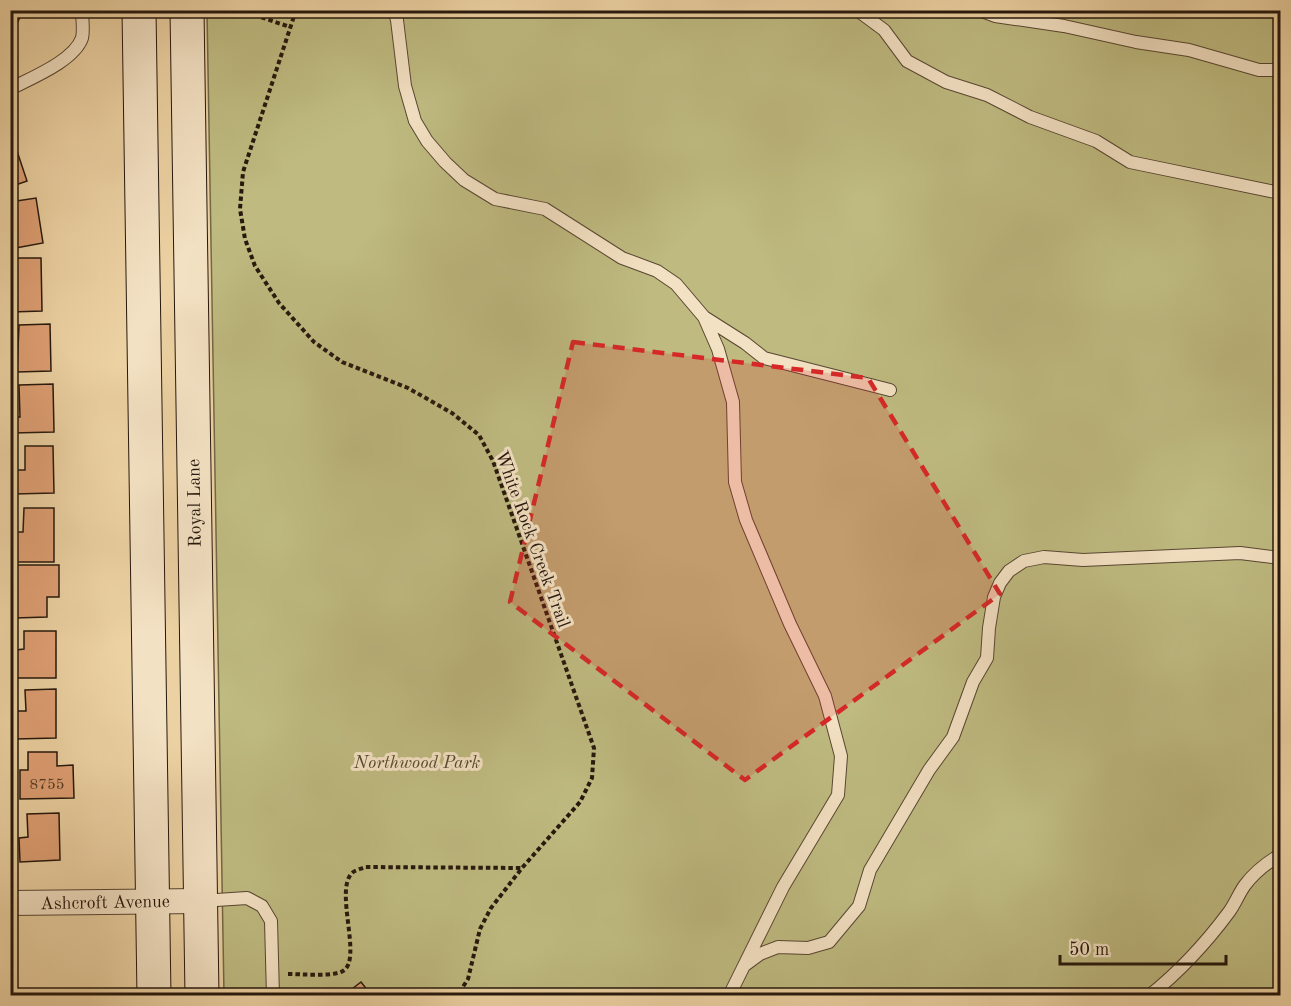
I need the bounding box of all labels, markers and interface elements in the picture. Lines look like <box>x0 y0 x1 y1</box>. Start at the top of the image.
street label: White Rock Creek Trail <box>492 448 573 630</box>
street label: Royal Lane <box>185 459 205 547</box>
park label: Northwood Park <box>353 754 480 772</box>
house number: 8755 <box>30 778 64 793</box>
street label: Ashcroft Avenue <box>40 893 170 913</box>
scale bar <box>1060 928 1226 966</box>
text: 50 m <box>1069 941 1109 959</box>

